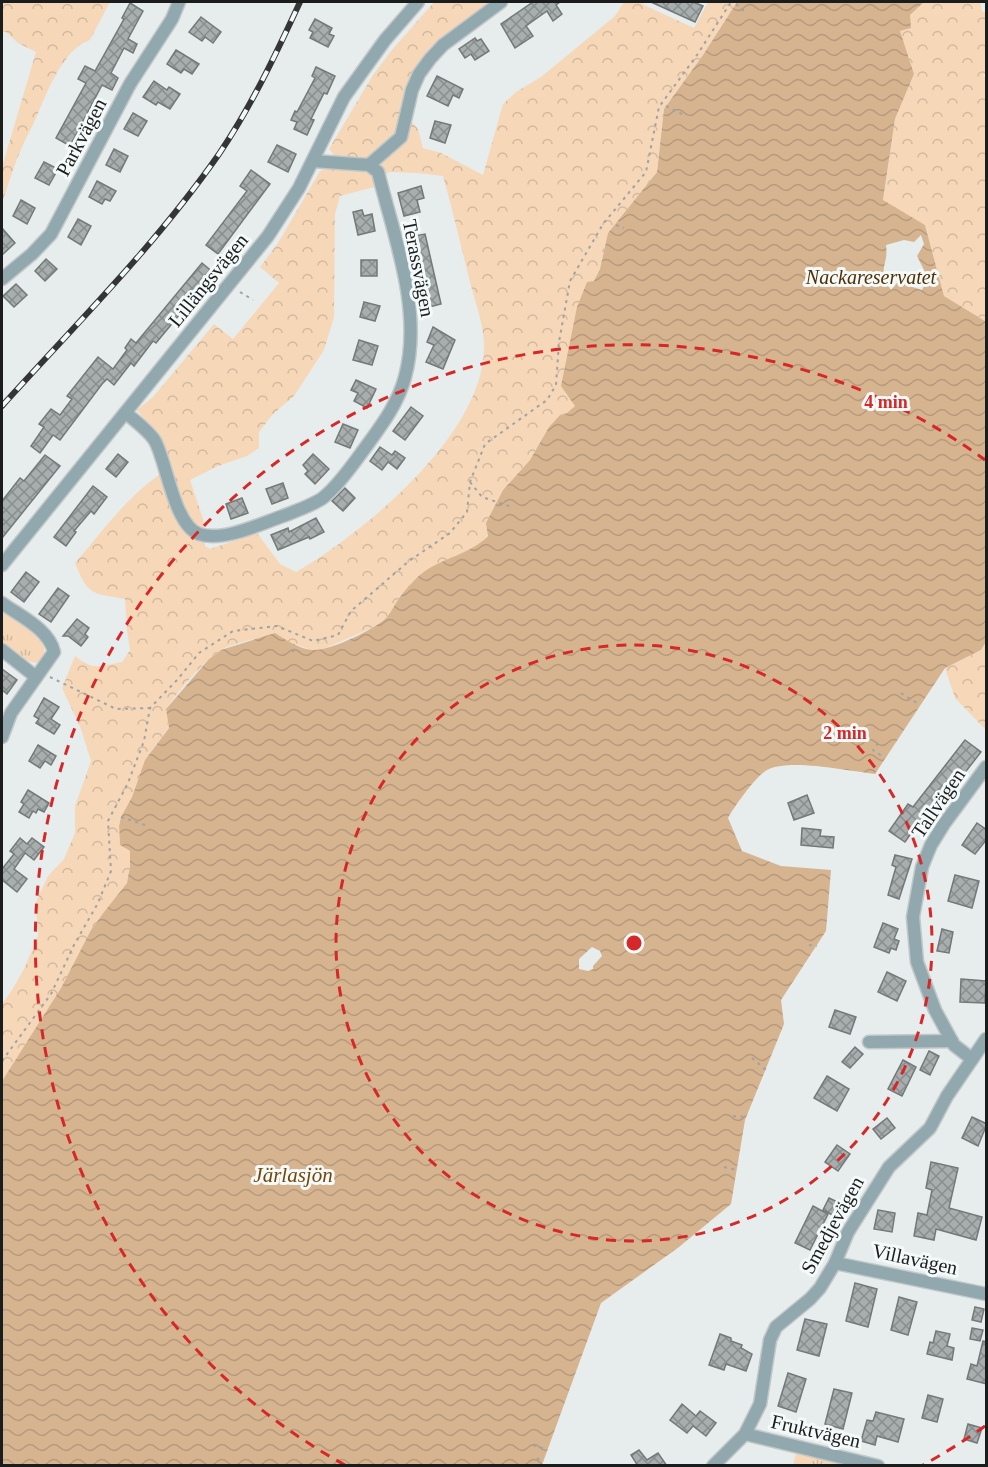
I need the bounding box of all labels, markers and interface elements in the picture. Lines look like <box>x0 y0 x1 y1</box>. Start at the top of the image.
street label: Parkvägen <box>51 95 111 180</box>
street label: Terassvägen <box>398 218 439 319</box>
street label: Lillängsvägen <box>164 229 253 332</box>
park label: Nackareservatet <box>805 266 937 288</box>
text: 4 min <box>864 392 908 412</box>
text: 2 min <box>823 723 867 743</box>
street label: Tallvägen <box>907 764 970 842</box>
centre of rings <box>624 933 644 953</box>
water label: Järlasjön <box>253 1163 333 1187</box>
street label: Smedjevägen <box>796 1173 869 1278</box>
street label: Villavägen <box>870 1239 960 1280</box>
street label: Fruktvägen <box>769 1410 863 1453</box>

